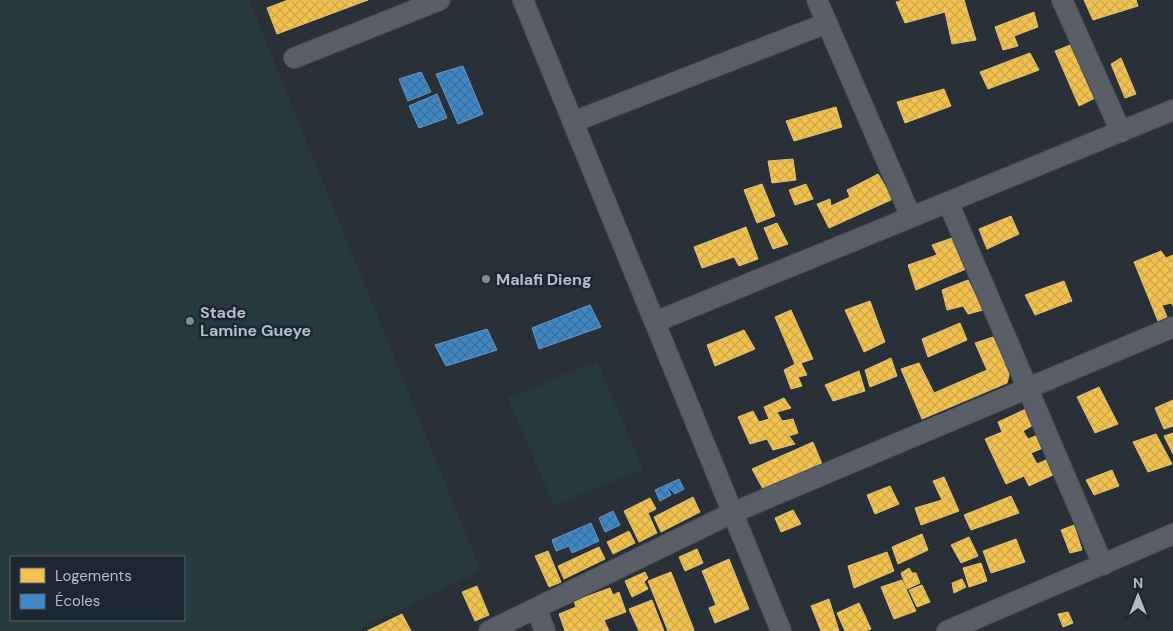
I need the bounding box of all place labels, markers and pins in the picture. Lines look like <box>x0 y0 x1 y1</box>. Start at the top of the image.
place label: Malafi Dieng <box>496 269 591 290</box>
marker: Malafi Dieng <box>480 273 492 285</box>
place label: Stade Lamine Gueye <box>200 302 311 341</box>
marker: Stade Lamine Gueye <box>184 315 196 327</box>

